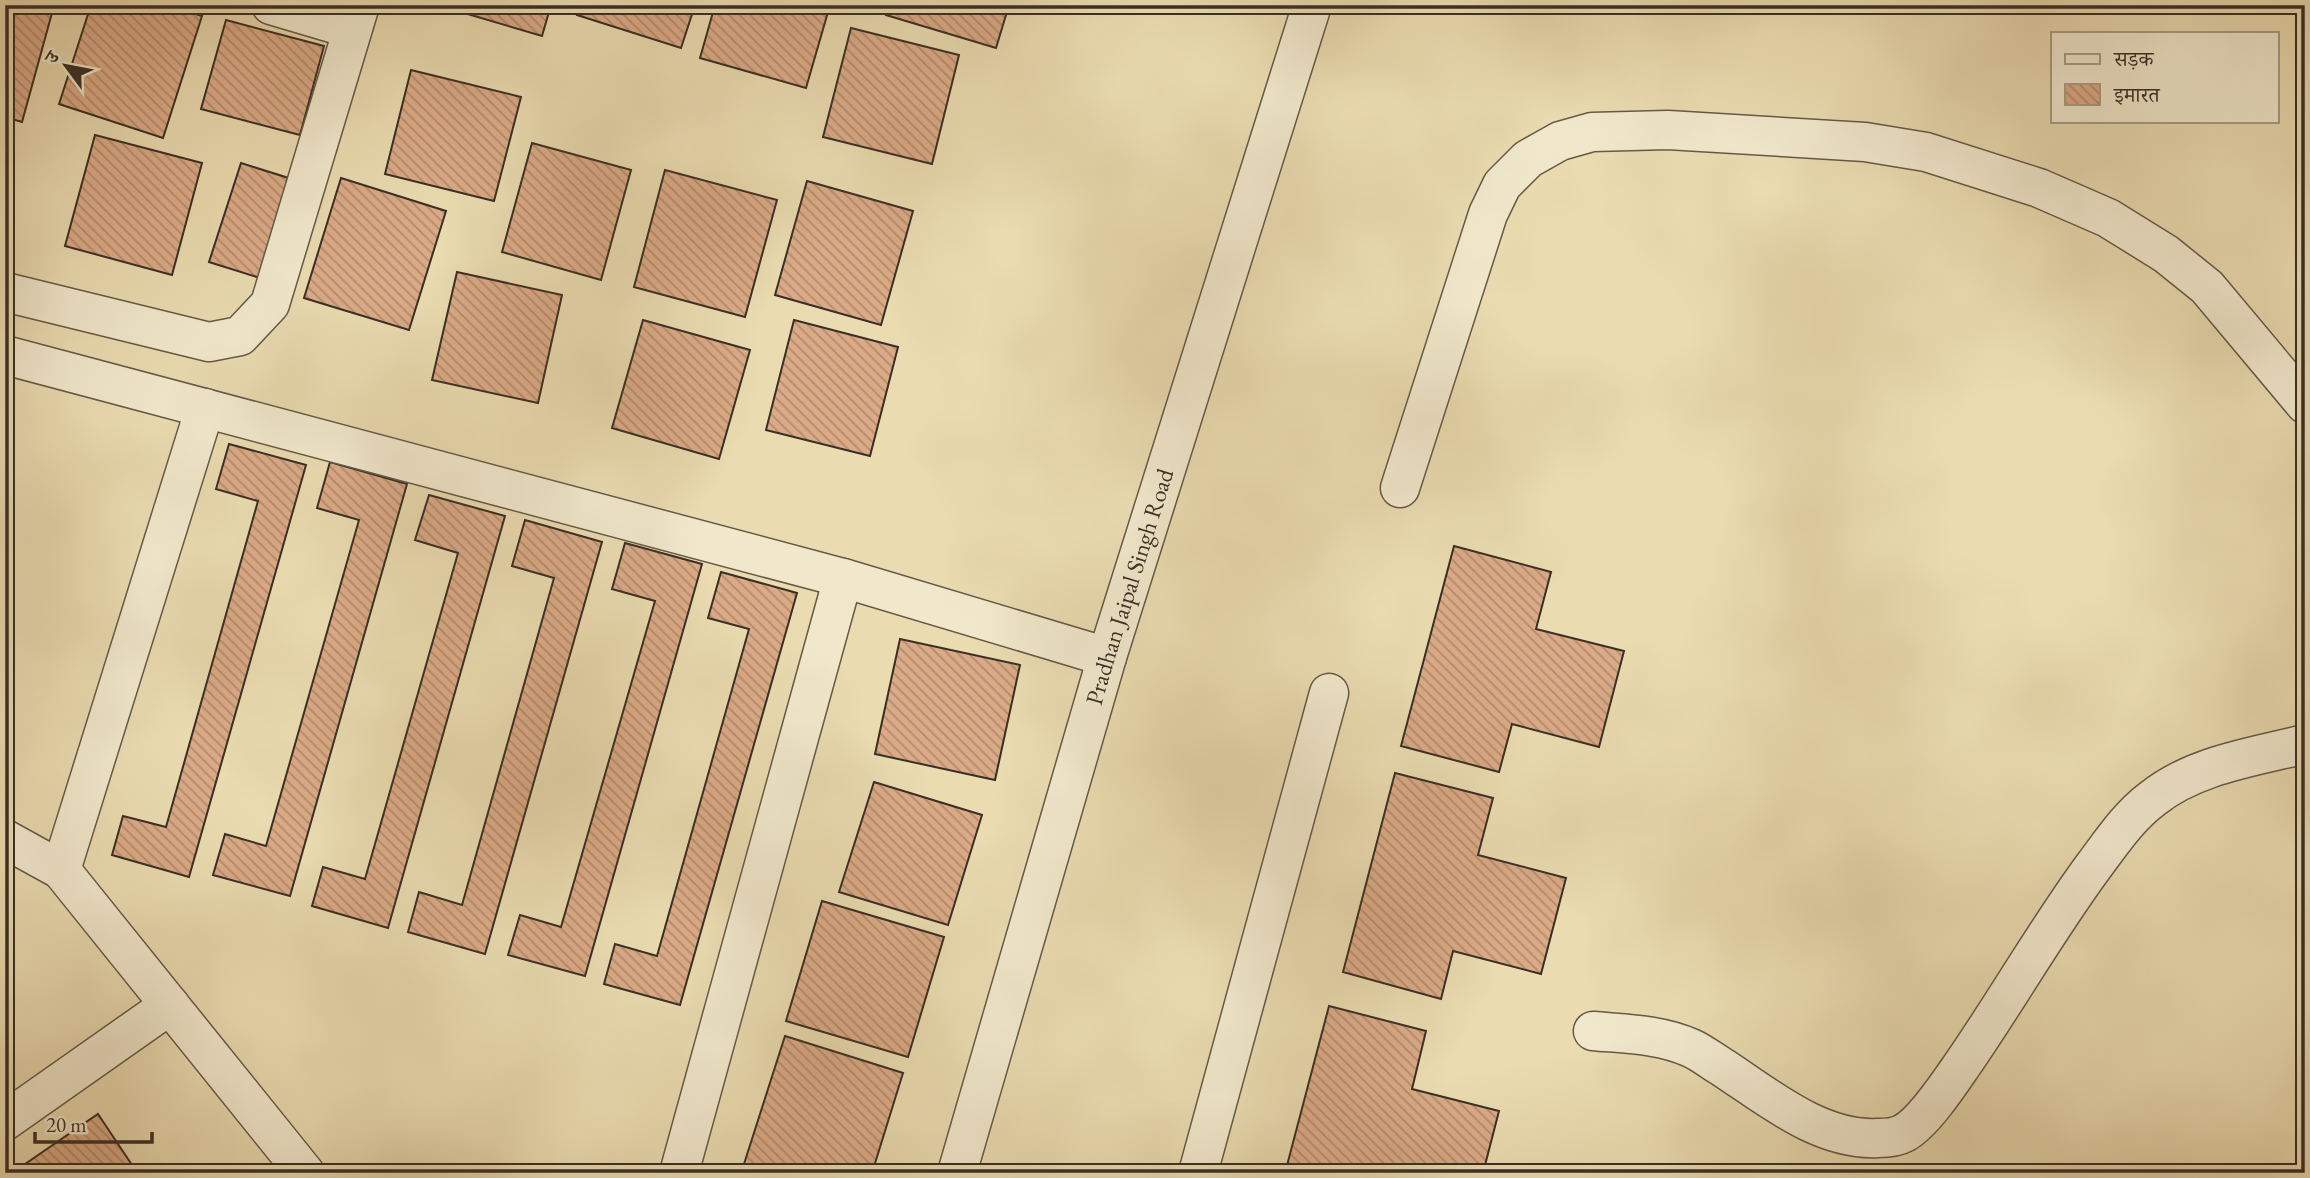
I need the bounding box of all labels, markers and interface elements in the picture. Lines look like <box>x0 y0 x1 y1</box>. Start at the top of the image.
north arrow <box>32 32 102 102</box>
legend <box>2051 32 2278 122</box>
text: उ <box>38 45 66 70</box>
text: सड़क <box>2113 45 2154 72</box>
text: इमारत <box>2113 81 2161 108</box>
street label: Pradhan Jaipal Singh Road <box>1078 464 1181 709</box>
scale bar <box>35 1101 152 1145</box>
text: 20 m <box>46 1111 87 1138</box>

